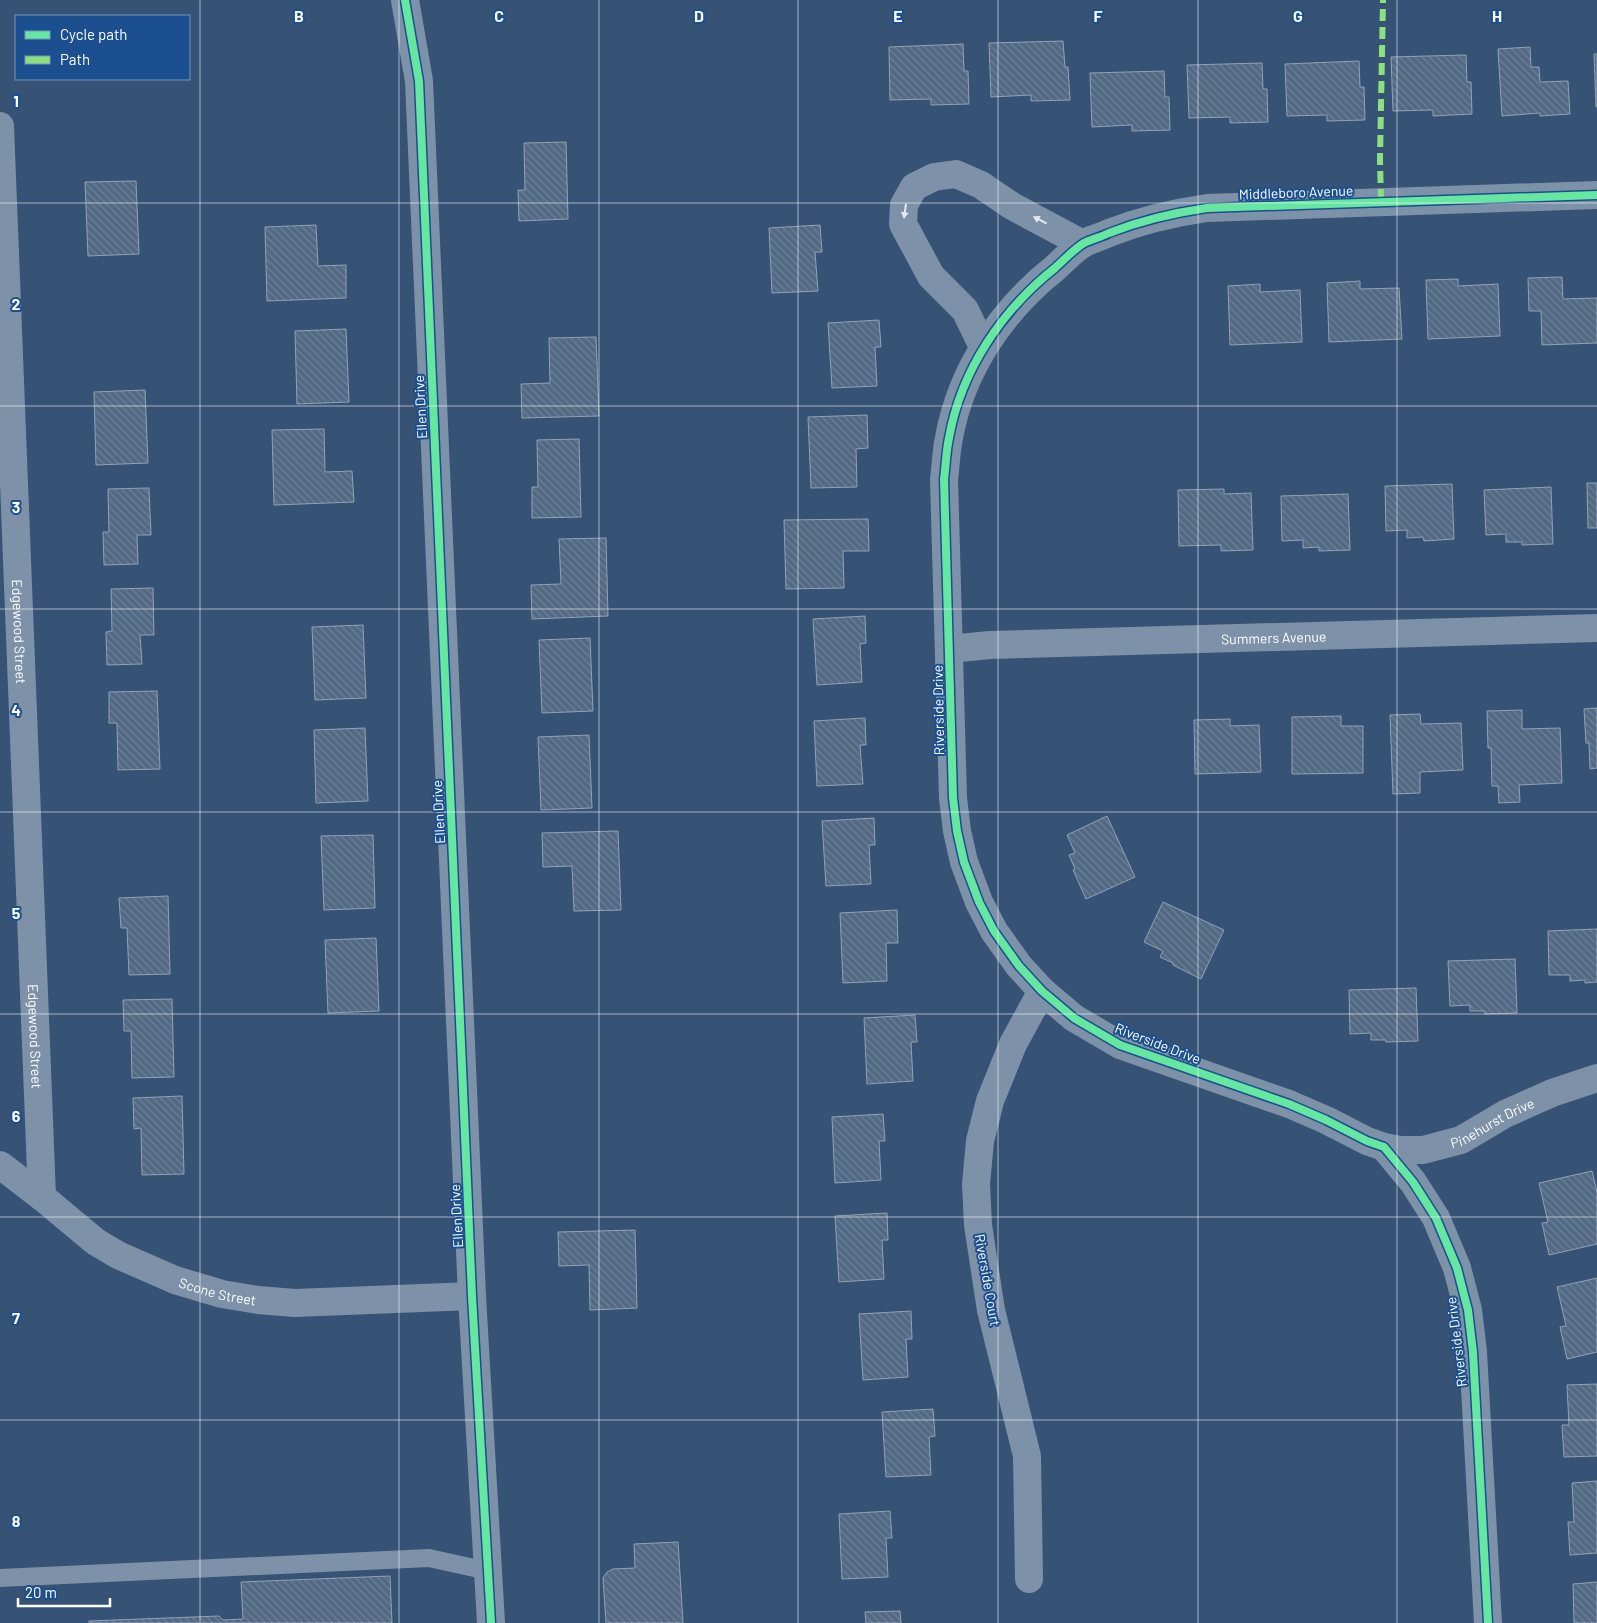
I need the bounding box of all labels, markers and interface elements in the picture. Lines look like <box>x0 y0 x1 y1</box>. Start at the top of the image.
text: B <box>294 6 304 25</box>
text: C <box>494 6 504 25</box>
text: D <box>694 6 704 25</box>
text: E <box>893 6 903 25</box>
text: F <box>1094 6 1103 25</box>
text: G <box>1293 6 1303 25</box>
text: H <box>1492 6 1502 25</box>
legend <box>15 15 190 80</box>
text: Cycle path <box>60 25 127 43</box>
text: Path <box>60 50 90 68</box>
text: 1 <box>13 91 19 110</box>
street label: Middleboro Avenue <box>1238 182 1354 202</box>
one-way arrow <box>900 203 908 219</box>
one-way arrow <box>1033 216 1046 225</box>
text: 2 <box>12 294 21 313</box>
street label: Ellen Drive <box>410 375 430 439</box>
text: 3 <box>12 497 20 516</box>
street label: Edgewood Street <box>9 579 30 684</box>
street label: Summers Avenue <box>1221 627 1327 647</box>
street label: Riverside Drive <box>929 665 947 755</box>
text: 4 <box>11 700 21 719</box>
street label: Ellen Drive <box>428 780 448 844</box>
text: 5 <box>12 903 21 922</box>
street label: Edgewood Street <box>25 984 46 1089</box>
street label: Riverside Drive <box>1113 1019 1203 1067</box>
street label: Pinehurst Drive <box>1448 1094 1537 1151</box>
text: 6 <box>12 1106 21 1125</box>
street label: Ellen Drive <box>446 1184 466 1248</box>
street label: Riverside Court <box>972 1233 1004 1327</box>
street label: Scone Street <box>177 1273 258 1308</box>
street label: Riverside Drive <box>1442 1296 1470 1388</box>
text: 7 <box>12 1308 20 1327</box>
text: 8 <box>12 1511 21 1530</box>
scale bar <box>18 1576 110 1608</box>
text: 20 m <box>25 1583 57 1601</box>

